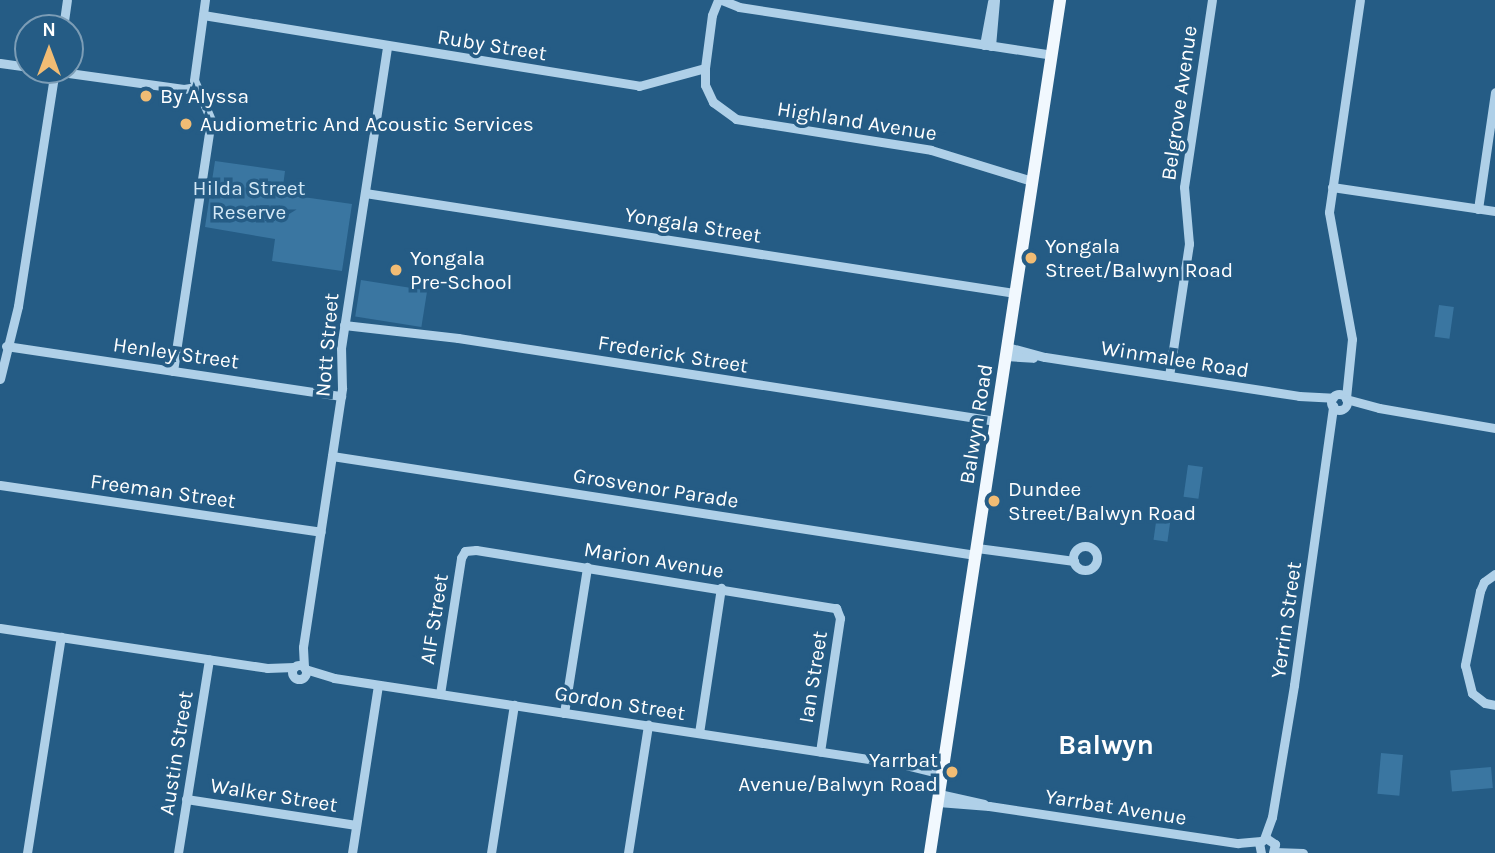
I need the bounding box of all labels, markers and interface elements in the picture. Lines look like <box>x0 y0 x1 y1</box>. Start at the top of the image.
north arrow <box>14 14 84 84</box>
text: N <box>42 19 56 41</box>
street label: Ruby Street <box>435 24 549 66</box>
street label: Belgrove Avenue <box>1156 24 1202 182</box>
place label: By Alyssa <box>160 83 249 109</box>
marker: By Alyssa <box>138 88 154 104</box>
street label: Highland Avenue <box>775 96 939 146</box>
place label: Audiometric And Acoustic Services <box>200 111 534 137</box>
marker: Audiometric And Acoustic Services <box>178 116 194 132</box>
park label: Hilda Street Reserve <box>193 175 305 225</box>
street label: Yongala Street <box>623 202 763 248</box>
place label: Yongala Street/Balwyn Road <box>1045 233 1233 283</box>
place label: Yongala Pre-School <box>410 245 512 295</box>
marker: Yongala Street/Balwyn Road <box>1023 250 1039 266</box>
marker: Yongala Pre-School <box>388 262 404 278</box>
street label: Nott Street <box>310 292 344 398</box>
street label: Frederick Street <box>596 330 750 378</box>
street label: Henley Street <box>112 332 240 374</box>
street label: Winmalee Road <box>1099 335 1251 383</box>
street label: Balwyn Road <box>954 362 998 486</box>
street label: Grosvenor Parade <box>571 462 741 514</box>
street label: Freeman Street <box>89 468 237 514</box>
place label: Dundee Street/Balwyn Road <box>1008 476 1196 526</box>
marker: Dundee Street/Balwyn Road <box>986 493 1002 509</box>
street label: Marion Avenue <box>582 536 726 584</box>
street label: Yerrin Street <box>1265 560 1307 680</box>
street label: AIF Street <box>414 572 454 666</box>
street label: Ian Street <box>793 629 833 725</box>
street label: Gordon Street <box>553 680 687 726</box>
street label: Austin Street <box>154 689 198 817</box>
district label: Balwyn <box>1058 728 1154 762</box>
place label: Yarrbat Avenue/Balwyn Road <box>738 747 938 797</box>
marker: Yarrbat Avenue/Balwyn Road <box>944 764 960 780</box>
street label: Walker Street <box>209 773 339 817</box>
street label: Yarrbat Avenue <box>1043 783 1189 831</box>

